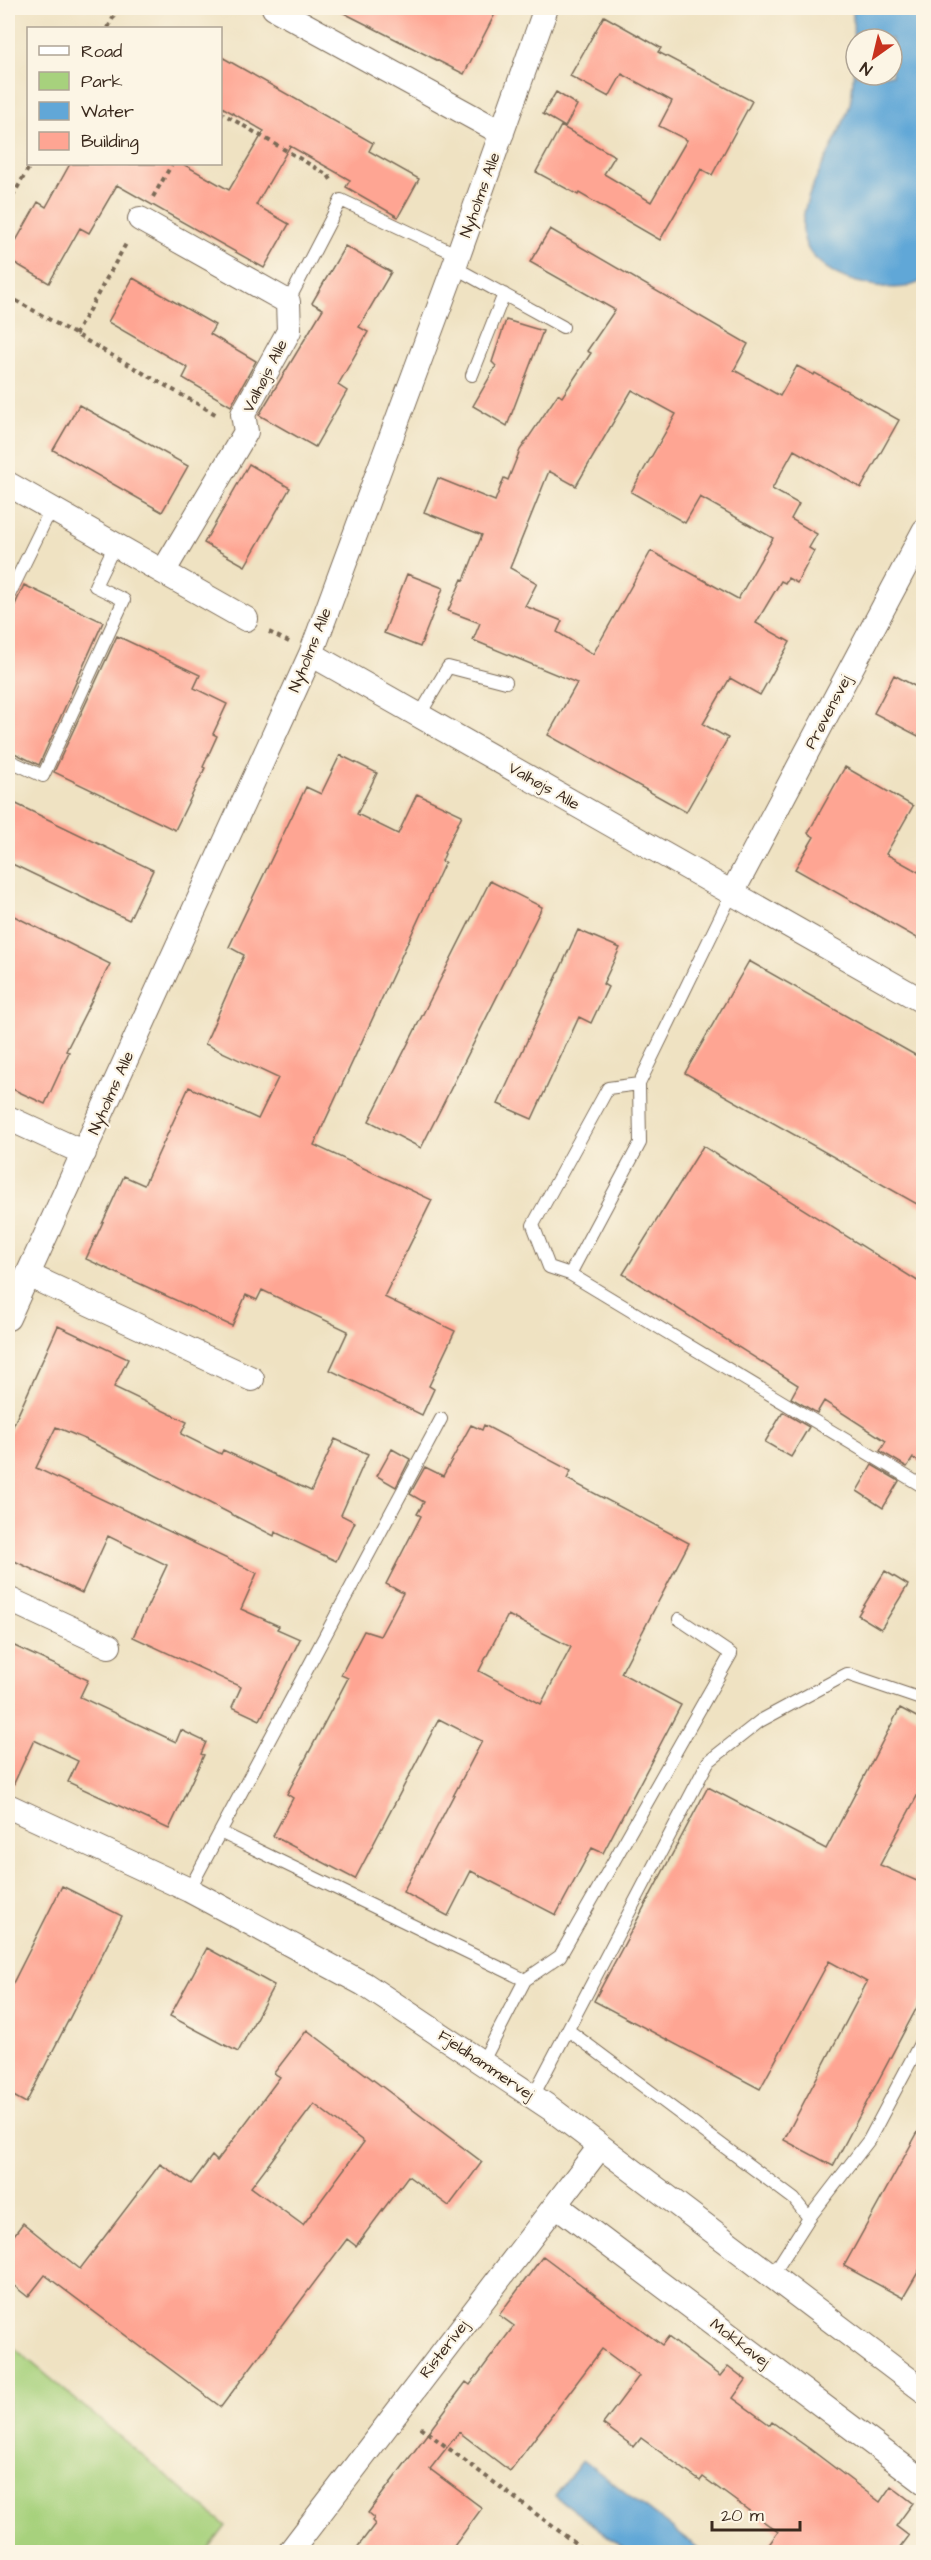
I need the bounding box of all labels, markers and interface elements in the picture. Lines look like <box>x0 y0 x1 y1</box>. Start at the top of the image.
legend <box>27 27 222 165</box>
north arrow <box>844 27 904 87</box>
text: Road <box>81 39 122 64</box>
text: N <box>856 57 876 81</box>
text: Park <box>81 69 123 94</box>
text: Water <box>81 99 134 124</box>
text: Building <box>81 129 139 155</box>
street label: Nyholms Alle <box>454 149 507 241</box>
street label: Valhøjs Alle <box>237 336 293 416</box>
street label: Nyholms Alle <box>283 604 338 696</box>
street label: Prøvensvej <box>799 671 857 753</box>
street label: Valhøjs Alle <box>504 757 584 815</box>
street label: Nyholms Alle <box>83 1048 140 1139</box>
street label: Fjeldhammervej <box>434 2025 539 2105</box>
street label: Mokkavej <box>705 2313 775 2373</box>
street label: Risterivej <box>414 2315 474 2383</box>
scale bar <box>712 2494 800 2532</box>
text: 20 m <box>721 2503 764 2528</box>

